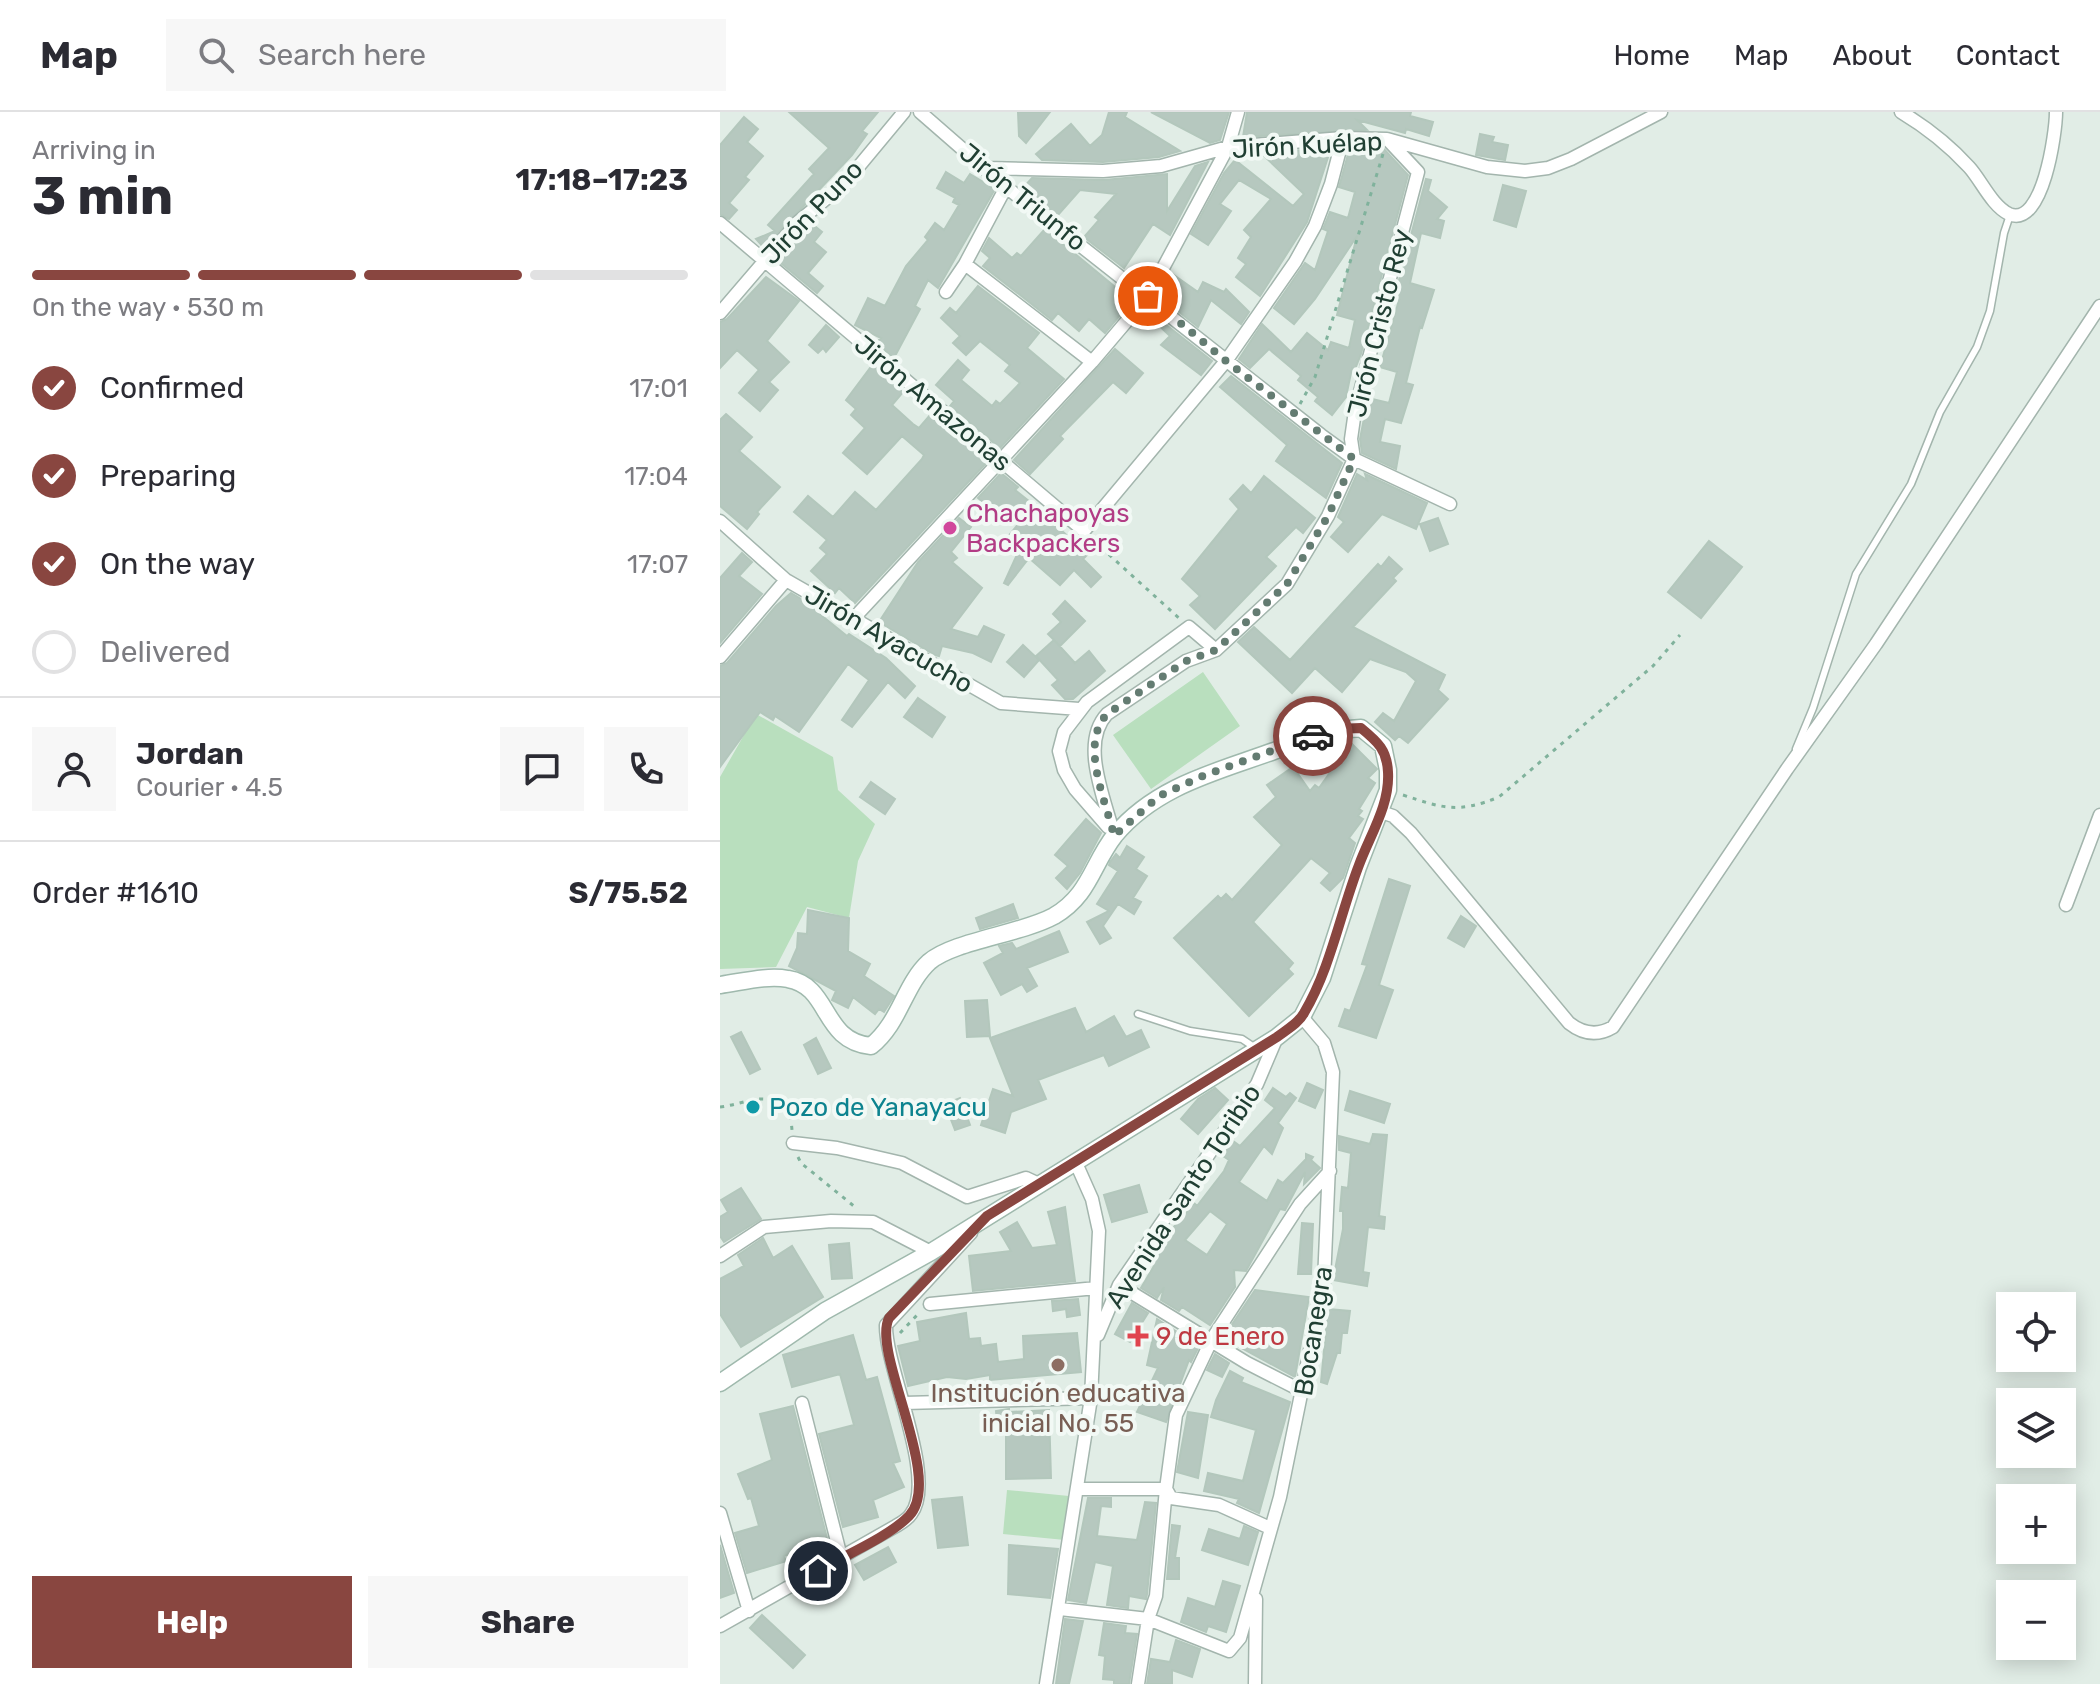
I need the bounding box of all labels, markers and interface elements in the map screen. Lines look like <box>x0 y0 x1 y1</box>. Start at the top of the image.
search box <box>166 19 726 91</box>
text: Map <box>40 32 118 78</box>
icon: search <box>194 33 238 77</box>
text: Search here <box>258 37 426 73</box>
text: Home <box>1613 39 1690 72</box>
text: Map <box>1734 39 1788 72</box>
text: About <box>1832 39 1912 72</box>
text: Contact <box>1956 39 2060 72</box>
street label: Jirón Kuélap <box>1231 126 1383 165</box>
text: Arriving in <box>32 135 156 166</box>
street label: Jirón Triunfo <box>953 137 1092 258</box>
street label: Jirón Puno <box>755 154 870 271</box>
text: 17:18–17:23 <box>516 162 688 198</box>
text: 3 min <box>32 165 173 227</box>
street label: Jirón Cristo Rey <box>1341 226 1418 420</box>
pin <box>1114 262 1182 330</box>
icon: bag <box>1126 274 1170 318</box>
text: On the way · 530 m <box>32 292 264 323</box>
street label: Jirón Amazonas <box>848 329 1017 478</box>
icon: check <box>32 366 76 410</box>
text: Confirmed <box>100 370 244 406</box>
text: 17:01 <box>629 373 688 404</box>
icon: check <box>32 454 76 498</box>
text: Preparing <box>100 458 236 494</box>
text: 17:04 <box>624 461 688 492</box>
place label: Chachapoyas Backpackers <box>966 498 1129 559</box>
marker: Chachapoyas Backpackers <box>941 519 959 537</box>
icon: check <box>32 542 76 586</box>
text: On the way <box>100 546 255 582</box>
text: 17:07 <box>627 549 688 580</box>
street label: Jirón Ayacucho <box>799 579 978 700</box>
text: Delivered <box>100 634 231 670</box>
courier <box>1273 696 1353 776</box>
icon: car <box>1291 714 1335 758</box>
button: person <box>32 727 116 811</box>
button: chat <box>500 727 584 811</box>
button: phone <box>604 727 688 811</box>
text: Jordan <box>136 736 244 772</box>
text: Courier · 4.5 <box>136 772 283 803</box>
text: Order #1610 <box>32 875 199 911</box>
text: S/75.52 <box>569 875 688 911</box>
street label: Avenida Santo Toribio <box>1099 1079 1267 1314</box>
place label: Pozo de Yanayacu <box>769 1092 987 1123</box>
marker: Pozo de Yanayacu <box>744 1098 762 1116</box>
street label: Bocanegra <box>1288 1264 1339 1398</box>
map controls <box>1996 1292 2076 1660</box>
button: locate <box>1996 1292 2076 1372</box>
place label: 9 de Enero <box>1156 1321 1285 1352</box>
marker: 9 de Enero <box>1127 1325 1149 1347</box>
marker: Institución educativa inicial No. 55 <box>1049 1356 1067 1374</box>
place label: Institución educativa inicial No. 55 <box>930 1378 1186 1439</box>
button: layers <box>1996 1388 2076 1468</box>
button: + <box>1996 1484 2076 1564</box>
pin <box>784 1537 852 1605</box>
icon: home <box>796 1549 840 1593</box>
button: Help <box>32 1576 352 1668</box>
button: Share <box>368 1576 688 1668</box>
button: − <box>1996 1580 2076 1660</box>

